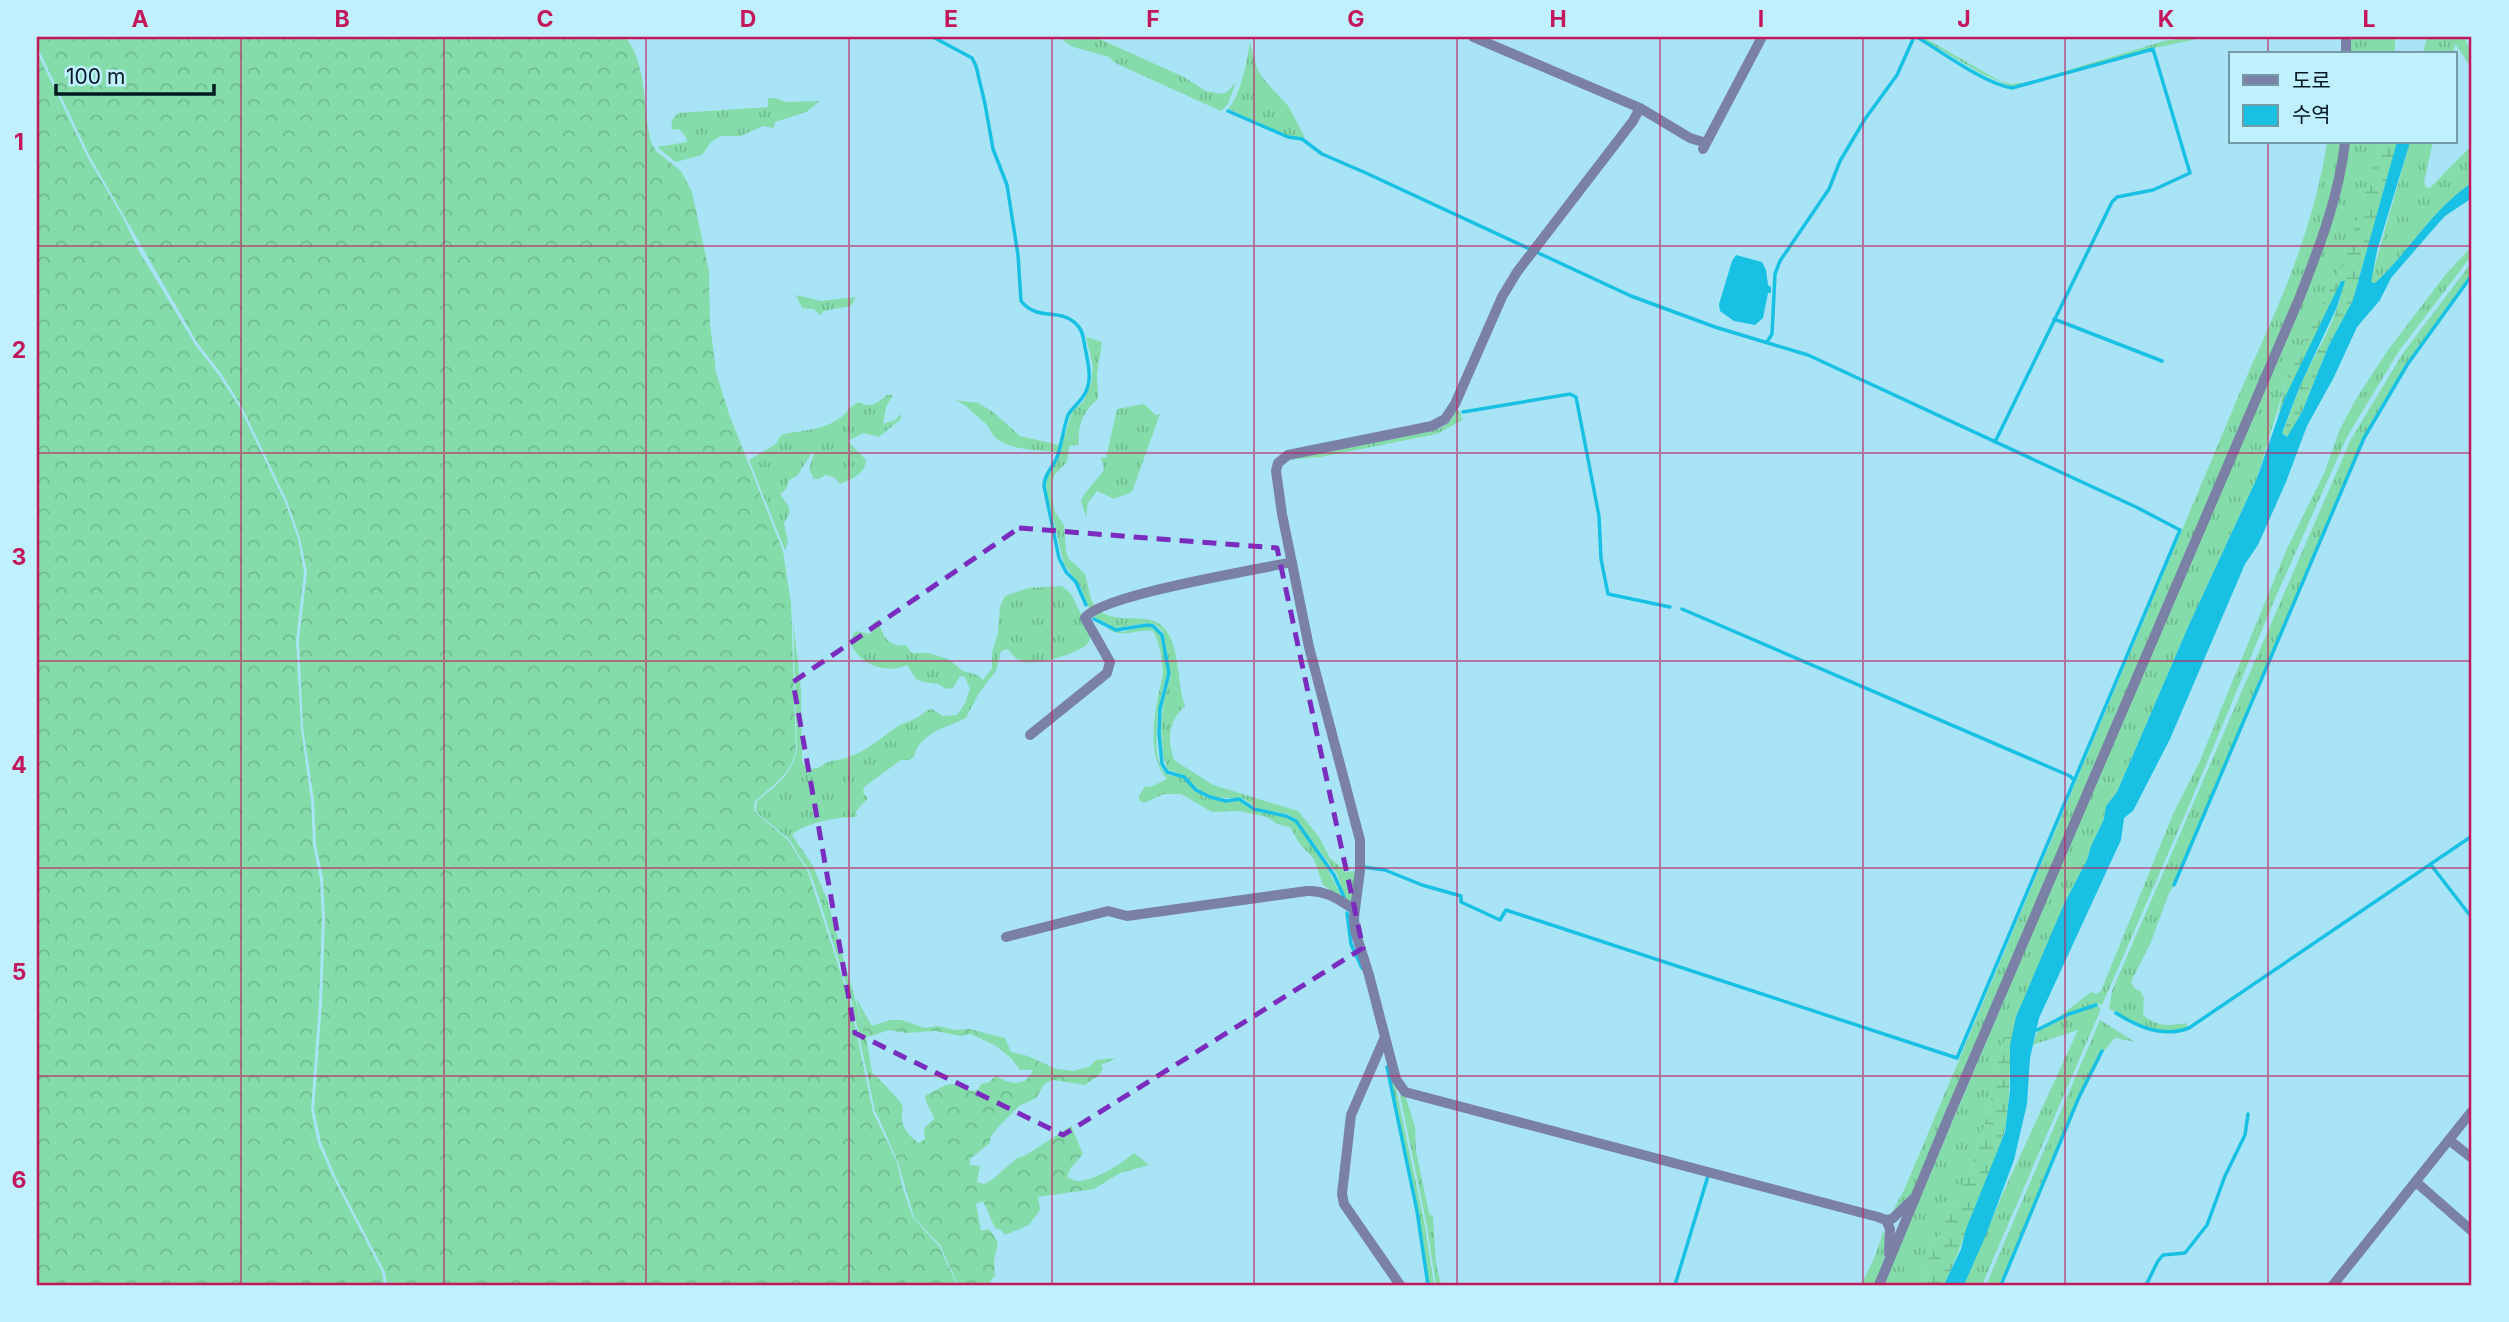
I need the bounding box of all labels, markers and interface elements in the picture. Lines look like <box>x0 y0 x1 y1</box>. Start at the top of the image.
text: A <box>131 5 149 33</box>
text: B <box>334 5 350 33</box>
text: C <box>536 5 554 33</box>
text: D <box>740 5 756 33</box>
text: E <box>944 5 958 33</box>
text: F <box>1146 5 1160 33</box>
text: G <box>1347 5 1365 33</box>
text: H <box>1549 5 1567 33</box>
text: I <box>1758 5 1764 33</box>
text: J <box>1957 5 1971 33</box>
text: K <box>2158 5 2174 33</box>
text: L <box>2362 5 2376 33</box>
scale bar <box>56 52 214 96</box>
legend <box>2229 52 2456 144</box>
text: 100 m <box>66 64 125 89</box>
text: 도로 <box>2292 68 2331 93</box>
text: 수역 <box>2292 102 2331 127</box>
text: 1 <box>14 128 24 156</box>
text: 2 <box>12 336 26 364</box>
text: 3 <box>12 543 26 571</box>
text: 4 <box>11 751 27 779</box>
text: 5 <box>12 958 26 986</box>
text: 6 <box>12 1166 26 1194</box>

